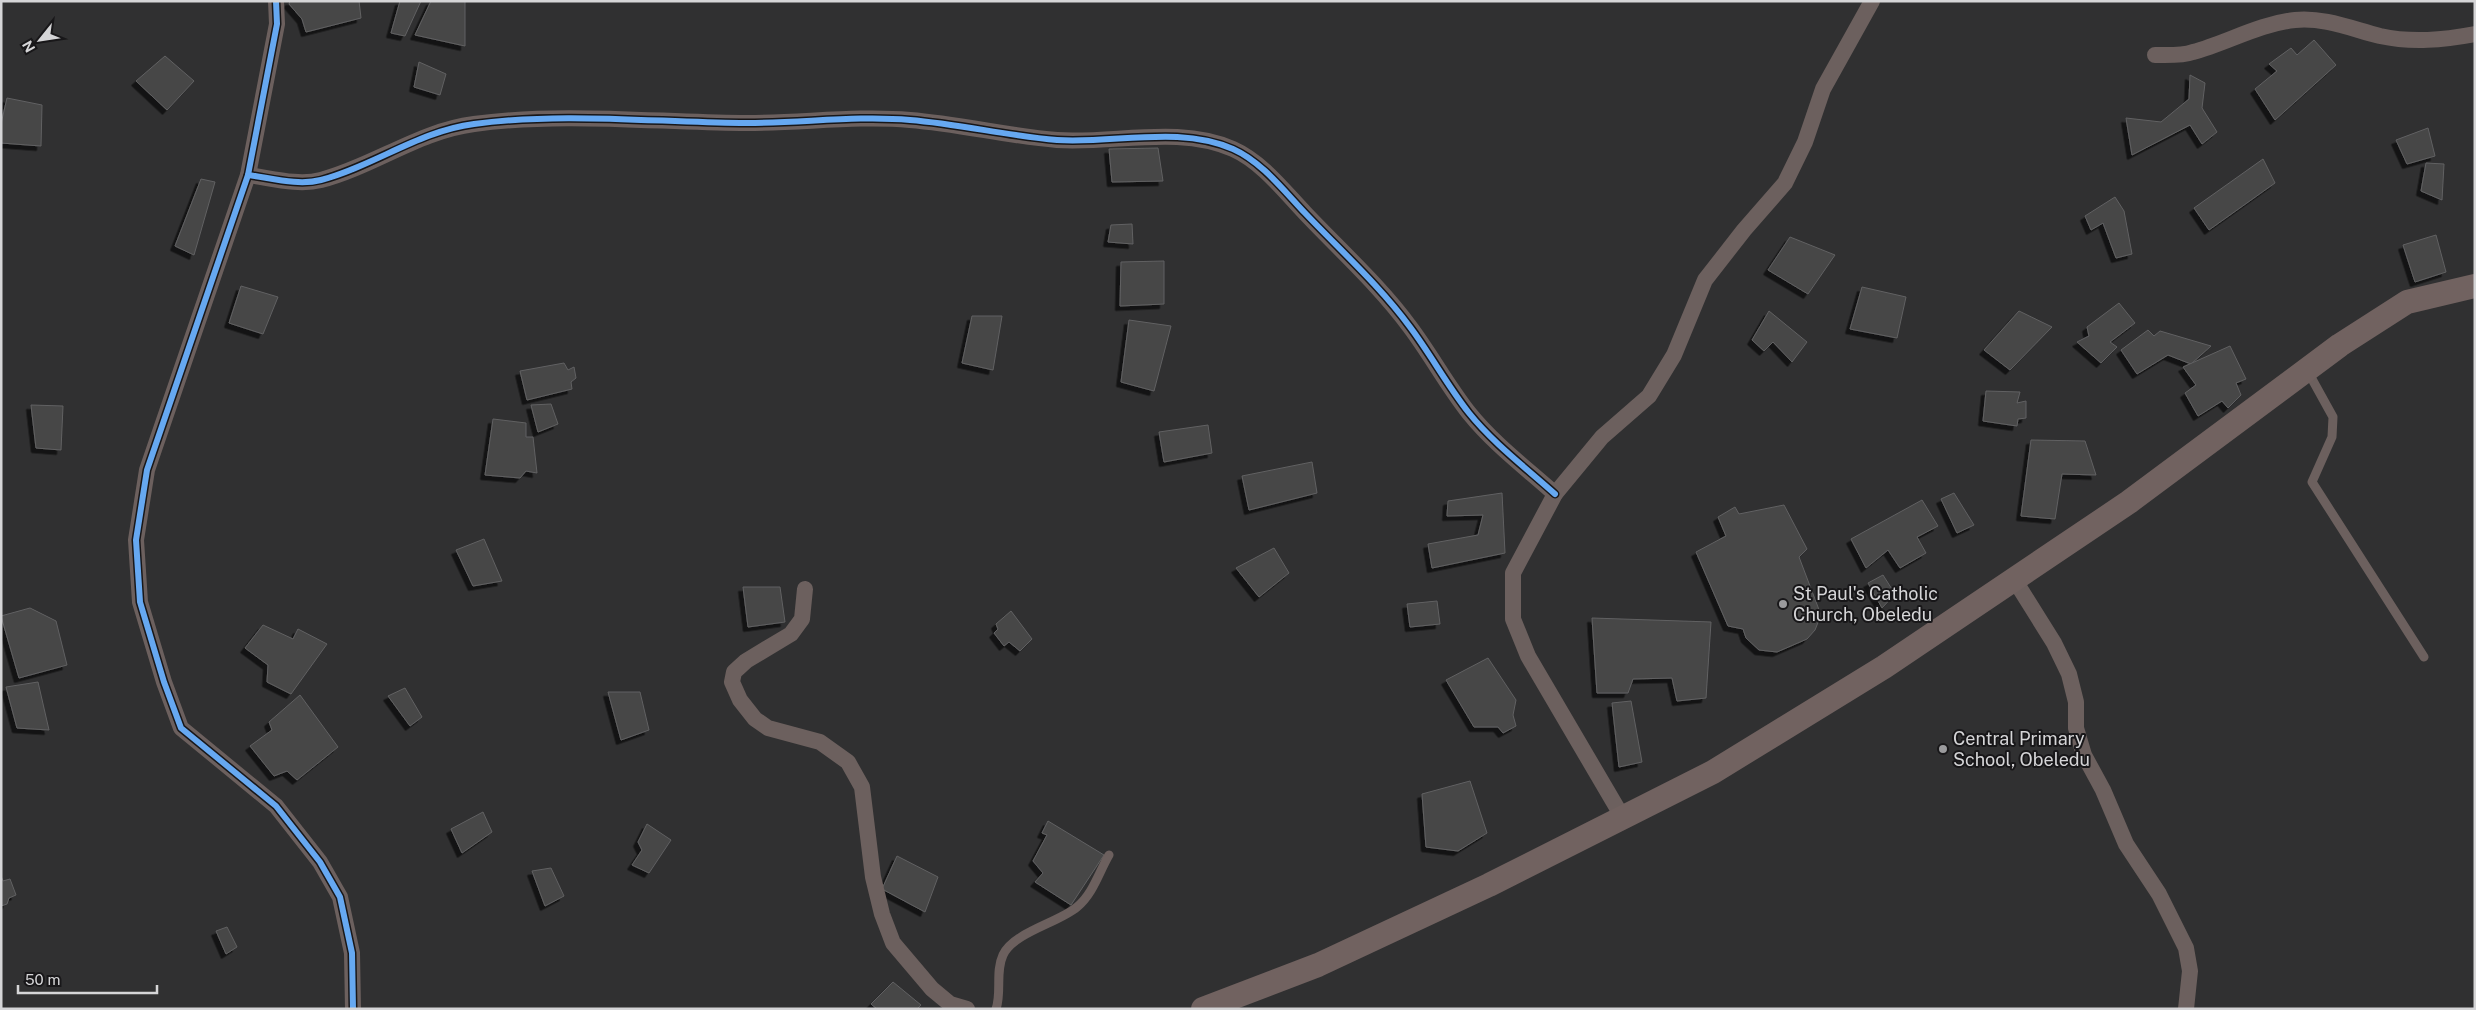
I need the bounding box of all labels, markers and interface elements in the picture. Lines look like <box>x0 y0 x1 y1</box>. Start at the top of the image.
north arrow <box>15 15 65 65</box>
text: N <box>19 38 38 55</box>
place label: St Paul's Catholic Church, Obeledu <box>1793 583 1938 625</box>
marker: St Paul's Catholic Church, Obeledu <box>1777 598 1789 610</box>
place label: Central Primary School, Obeledu <box>1953 728 2090 770</box>
marker: Central Primary School, Obeledu <box>1937 743 1949 755</box>
scale bar <box>18 962 156 994</box>
text: 50 m <box>25 971 60 988</box>

